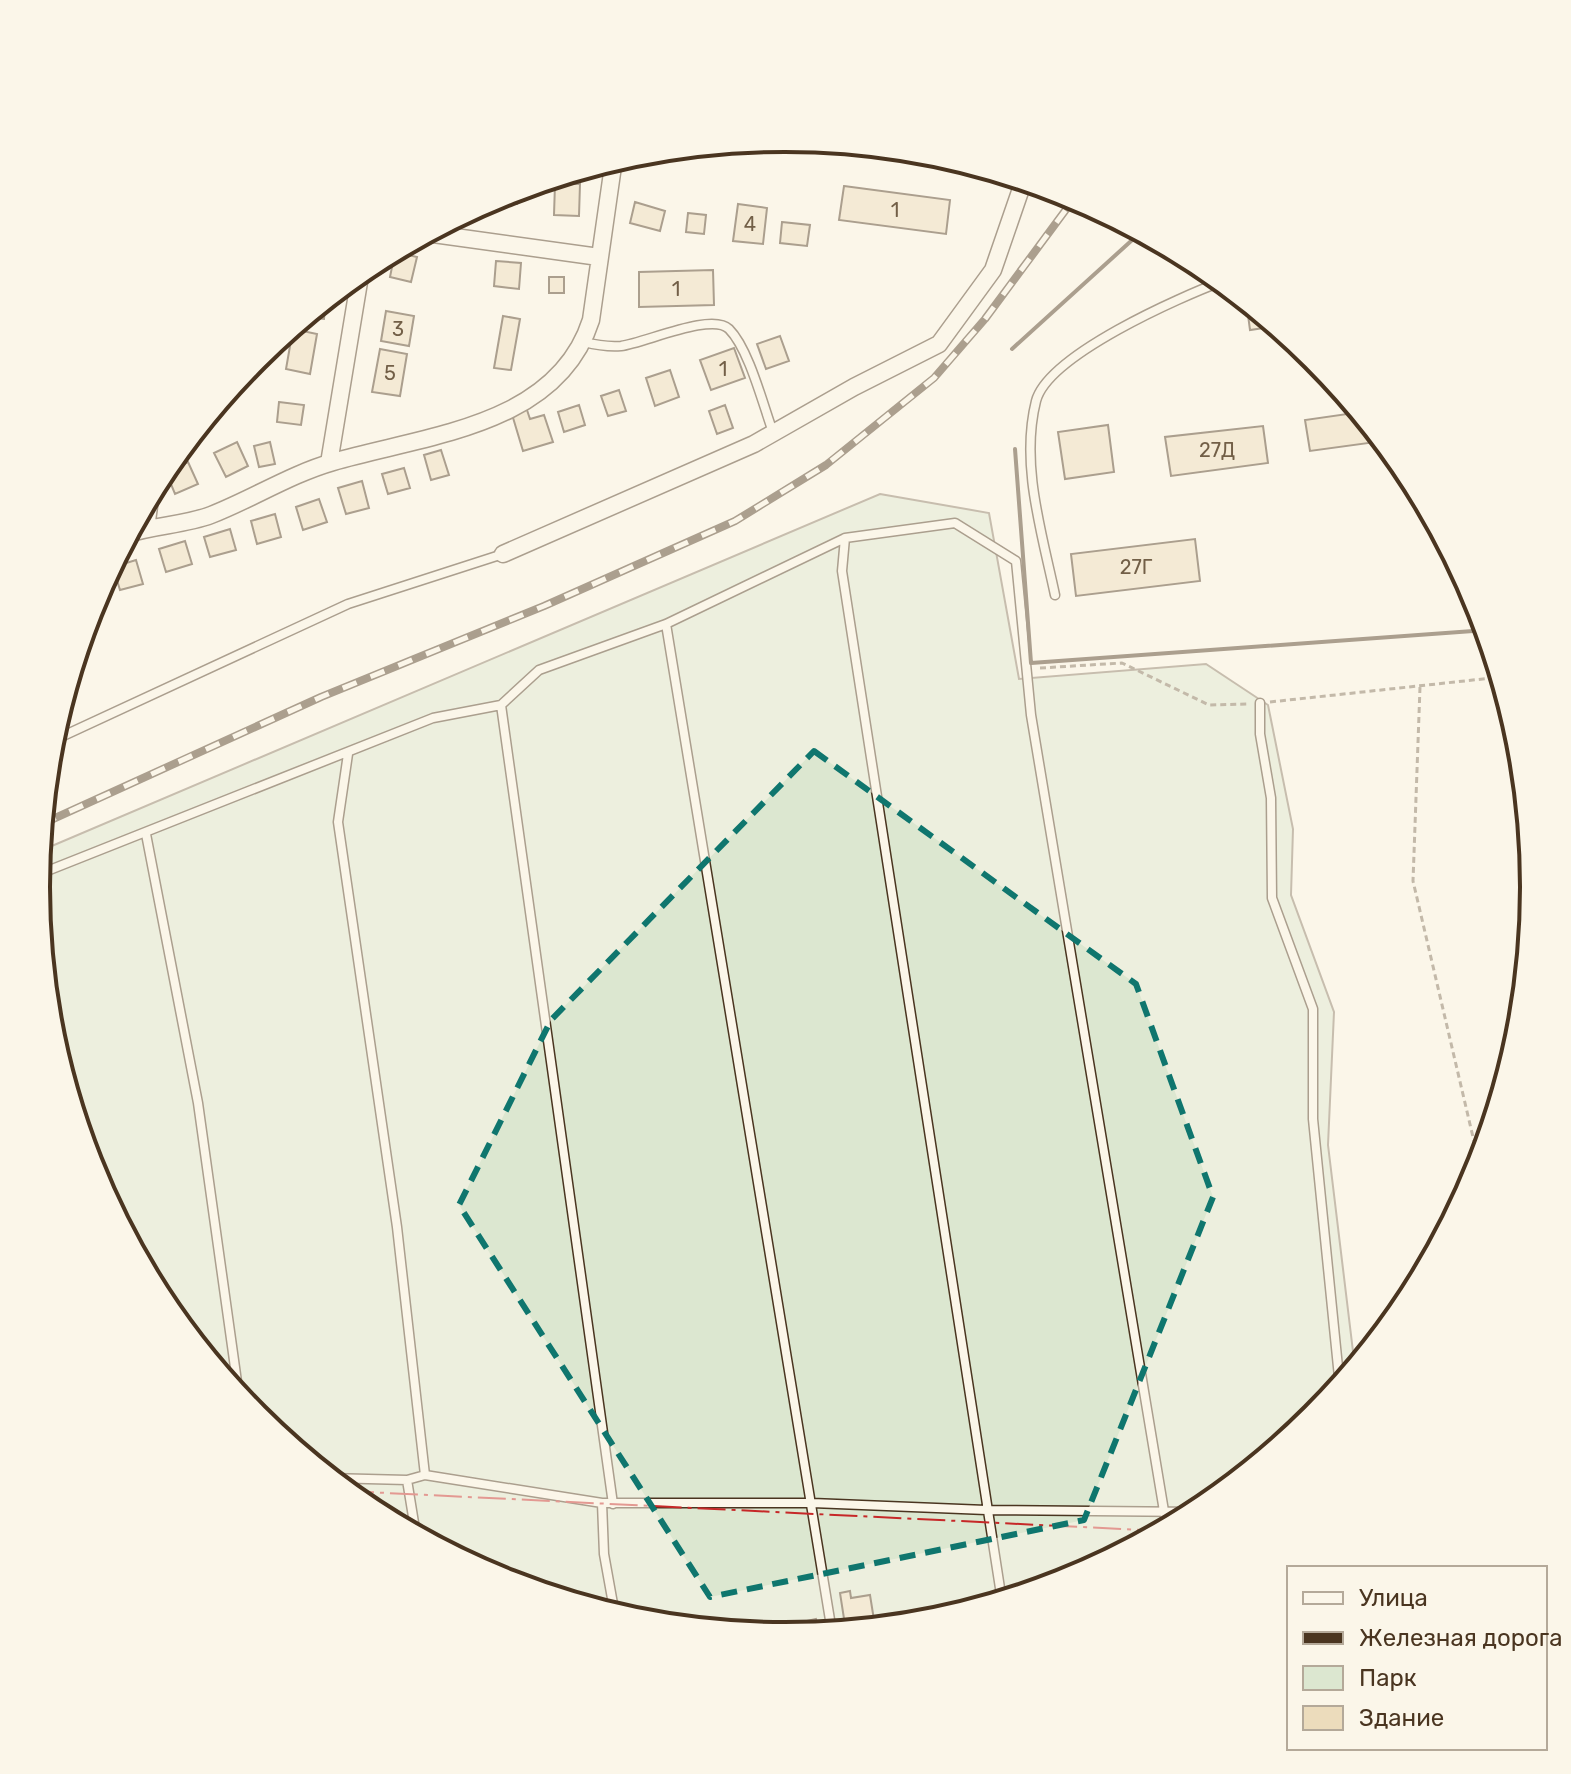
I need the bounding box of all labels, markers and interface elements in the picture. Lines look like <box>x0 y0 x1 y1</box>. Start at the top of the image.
house number: 1 <box>891 198 899 222</box>
house number: 4 <box>744 212 756 236</box>
house number: 1 <box>672 277 680 301</box>
house number: 3 <box>392 317 404 341</box>
house number: 1 <box>719 357 727 381</box>
house number: 5 <box>384 361 396 385</box>
house number: 27Д <box>1199 438 1235 462</box>
house number: 27Г <box>1120 555 1153 579</box>
legend <box>1287 1566 1547 1750</box>
text: Улица <box>1359 1584 1428 1612</box>
text: Железная дорога <box>1359 1624 1562 1652</box>
text: Парк <box>1359 1664 1417 1692</box>
text: Здание <box>1359 1704 1444 1732</box>

